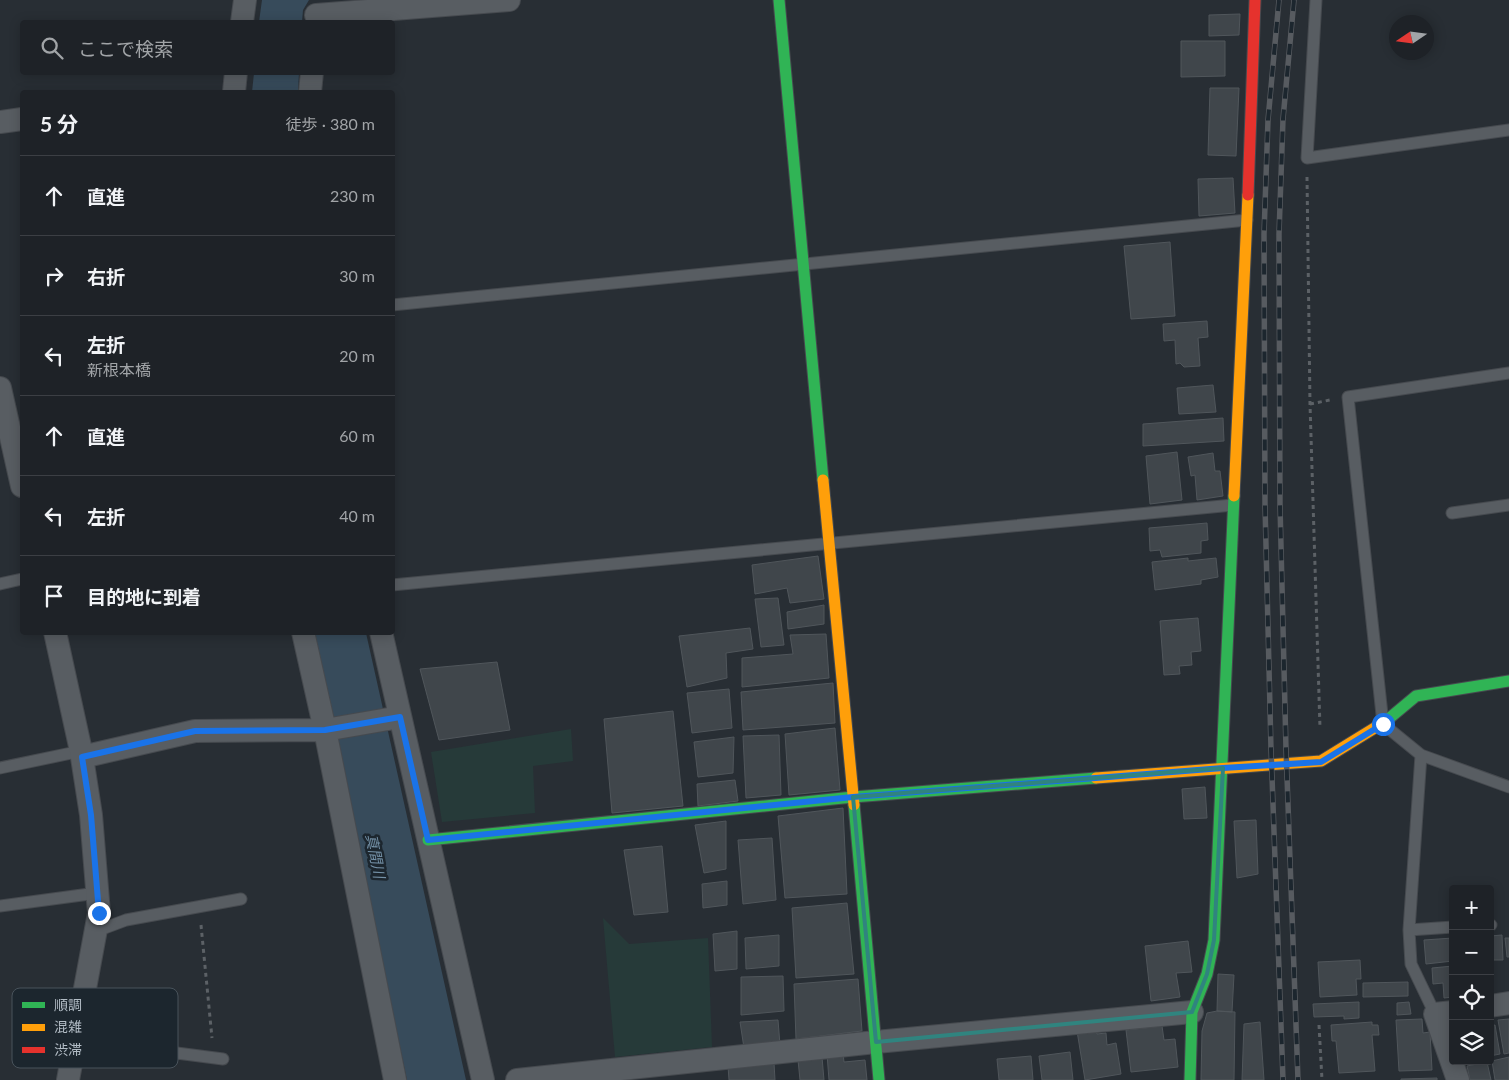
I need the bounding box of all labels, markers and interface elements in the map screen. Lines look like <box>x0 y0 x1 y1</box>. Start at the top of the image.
north arrow <box>1389 15 1434 60</box>
search box <box>20 20 395 75</box>
icon: search <box>38 34 66 62</box>
text: ここで検索 <box>78 37 173 60</box>
text: 5 分 <box>40 111 78 136</box>
text: 徒歩 · 380 m <box>286 114 375 133</box>
icon: ahead <box>40 182 68 210</box>
text: 直進 <box>87 185 125 208</box>
text: 230 m <box>330 186 375 205</box>
icon: right <box>40 262 68 290</box>
text: 右折 <box>87 265 125 288</box>
text: 30 m <box>339 266 375 285</box>
text: 左折 <box>87 333 125 356</box>
icon: left <box>40 342 68 370</box>
text: 20 m <box>339 346 375 365</box>
text: 新根本橋 <box>87 360 151 379</box>
icon: ahead <box>40 422 68 450</box>
text: 直進 <box>87 425 125 448</box>
text: 60 m <box>339 426 375 445</box>
icon: left <box>40 502 68 530</box>
text: 左折 <box>87 505 125 528</box>
text: 40 m <box>339 506 375 525</box>
icon: arrive <box>40 582 68 610</box>
text: 目的地に到着 <box>87 585 201 608</box>
route start <box>1372 713 1395 736</box>
water label: 真間川 <box>363 832 390 882</box>
map controls <box>1449 885 1494 1065</box>
button: + <box>1449 885 1494 930</box>
route end <box>88 902 111 925</box>
button: − <box>1449 930 1494 975</box>
button: locate <box>1449 975 1494 1020</box>
legend <box>12 988 178 1068</box>
text: 順調 <box>54 996 82 1013</box>
text: 混雑 <box>54 1018 82 1035</box>
button: layers <box>1449 1020 1494 1065</box>
text: 渋滞 <box>54 1041 82 1058</box>

